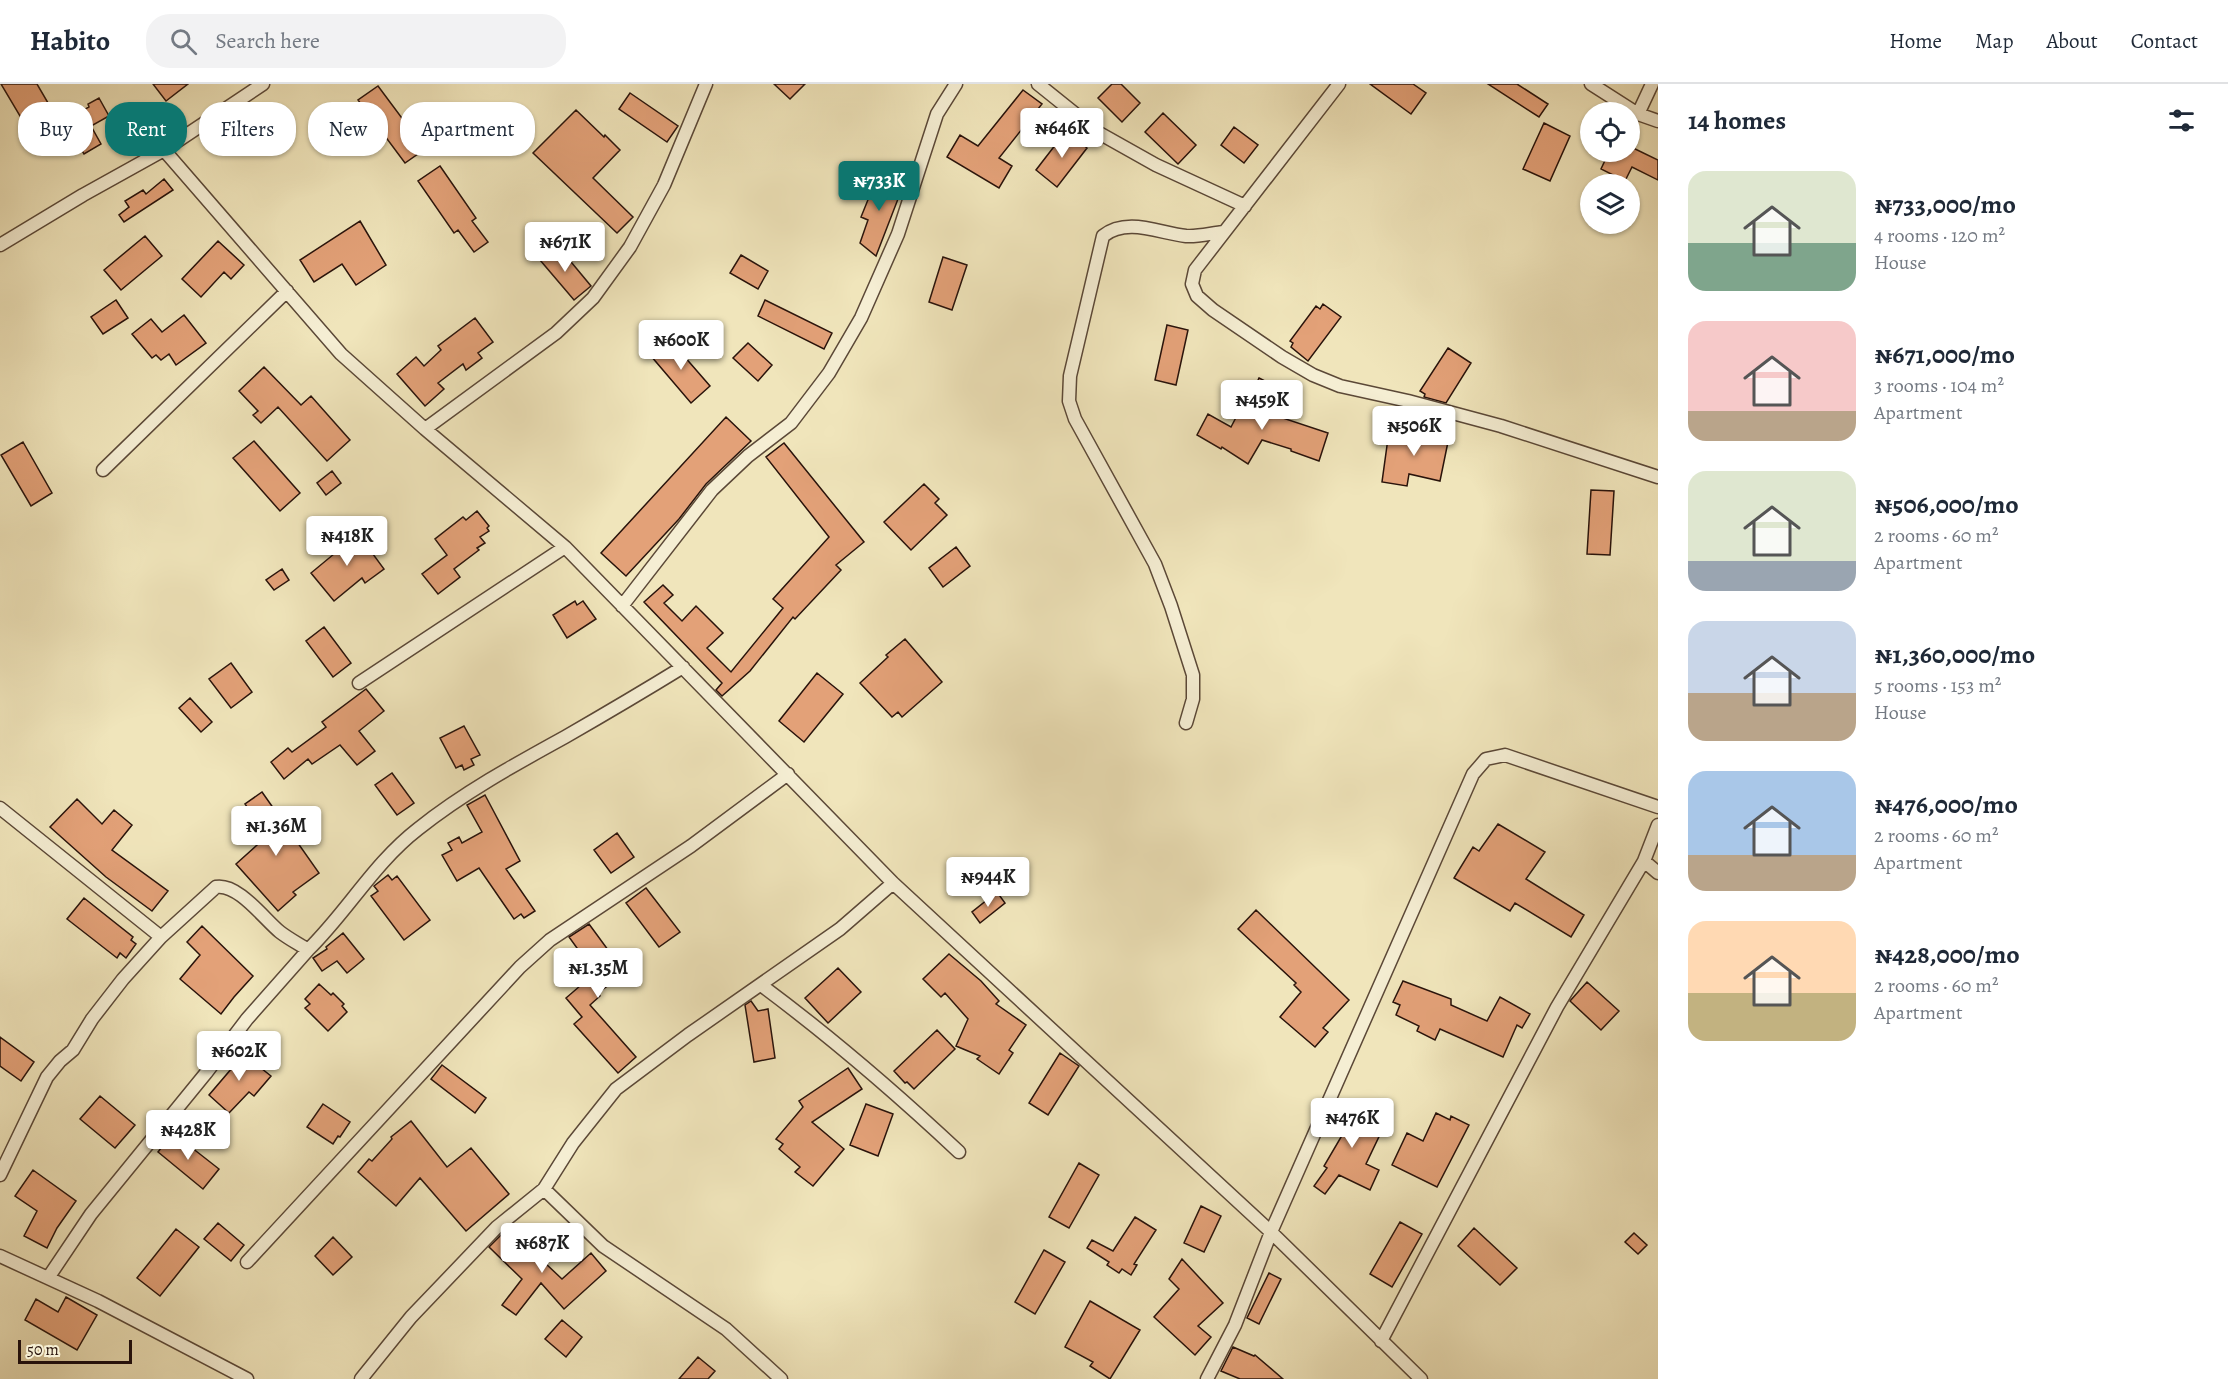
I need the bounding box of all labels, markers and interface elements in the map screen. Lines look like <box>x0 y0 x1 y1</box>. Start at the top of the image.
search box <box>146 14 566 68</box>
text: Habito <box>30 22 110 60</box>
icon: search <box>167 25 200 58</box>
text: Search here <box>215 26 320 56</box>
text: Home <box>1889 27 1942 55</box>
text: Map <box>1975 27 2013 55</box>
text: About <box>2046 27 2098 55</box>
text: Contact <box>2131 27 2198 55</box>
chip: Buy <box>18 102 93 156</box>
chip: Rent <box>105 102 187 156</box>
chip: Filters <box>199 102 296 156</box>
chip: New <box>308 102 388 156</box>
chip: Apartment <box>400 102 535 156</box>
map controls <box>1580 102 1640 234</box>
button: locate <box>1580 102 1640 162</box>
text: 14 homes <box>1688 103 1786 138</box>
icon: filters <box>2165 104 2198 137</box>
pin: ₦646K <box>1020 108 1104 159</box>
text: ₦646K <box>1034 114 1090 141</box>
pin: ₦733K <box>837 161 921 212</box>
text: ₦733K <box>853 167 906 194</box>
button: layers <box>1580 174 1640 234</box>
text: ₦733,000/mo <box>1874 187 2016 222</box>
icon: home <box>1736 195 1808 267</box>
pin: ₦671K <box>523 222 607 273</box>
text: 4 rooms · 120 m² <box>1874 222 2005 249</box>
text: ₦671K <box>539 228 591 255</box>
text: House <box>1874 249 1926 276</box>
pin: ₦600K <box>639 320 723 371</box>
text: ₦600K <box>653 326 709 353</box>
text: ₦671,000/mo <box>1874 337 2015 372</box>
icon: home <box>1736 345 1808 417</box>
text: 3 rooms · 104 m² <box>1874 372 2004 399</box>
pin: ₦459K <box>1220 380 1304 431</box>
text: ₦459K <box>1235 386 1289 413</box>
text: Apartment <box>1874 399 1963 426</box>
pin: ₦506K <box>1372 406 1456 457</box>
text: ₦506K <box>1386 412 1442 439</box>
text: ₦506,000/mo <box>1874 487 2019 522</box>
icon: home <box>1736 495 1808 567</box>
pin: ₦418K <box>305 516 389 567</box>
text: ₦418K <box>320 522 374 549</box>
text: 2 rooms · 60 m² <box>1874 522 1998 549</box>
text: Apartment <box>1874 549 1963 576</box>
text: ₦1,360,000/mo <box>1874 637 2035 672</box>
icon: home <box>1736 645 1808 717</box>
text: 5 rooms · 153 m² <box>1874 672 2001 699</box>
text: House <box>1874 699 1926 726</box>
text: ₦476,000/mo <box>1874 787 2018 822</box>
icon: home <box>1736 795 1808 867</box>
pin: ₦1.36M <box>227 806 325 857</box>
text: ₦1.36M <box>245 812 307 839</box>
text: 2 rooms · 60 m² <box>1874 822 1998 849</box>
text: Apartment <box>1874 849 1963 876</box>
pin: ₦944K <box>946 857 1030 908</box>
text: ₦944K <box>960 863 1016 890</box>
text: ₦428,000/mo <box>1874 937 2020 972</box>
icon: home <box>1736 945 1808 1017</box>
pin: ₦1.35M <box>549 948 647 999</box>
text: ₦1.35M <box>568 954 628 981</box>
text: 2 rooms · 60 m² <box>1874 972 1998 999</box>
text: Apartment <box>1874 999 1963 1026</box>
pin: ₦602K <box>197 1031 281 1082</box>
text: ₦602K <box>211 1037 267 1064</box>
pin: ₦476K <box>1310 1098 1394 1149</box>
text: ₦476K <box>1325 1104 1379 1131</box>
pin: ₦428K <box>146 1110 230 1161</box>
text: ₦428K <box>160 1116 216 1143</box>
pin: ₦687K <box>500 1223 584 1274</box>
text: ₦687K <box>515 1229 569 1256</box>
scale bar <box>18 1337 132 1364</box>
text: 50 m <box>27 1339 59 1361</box>

